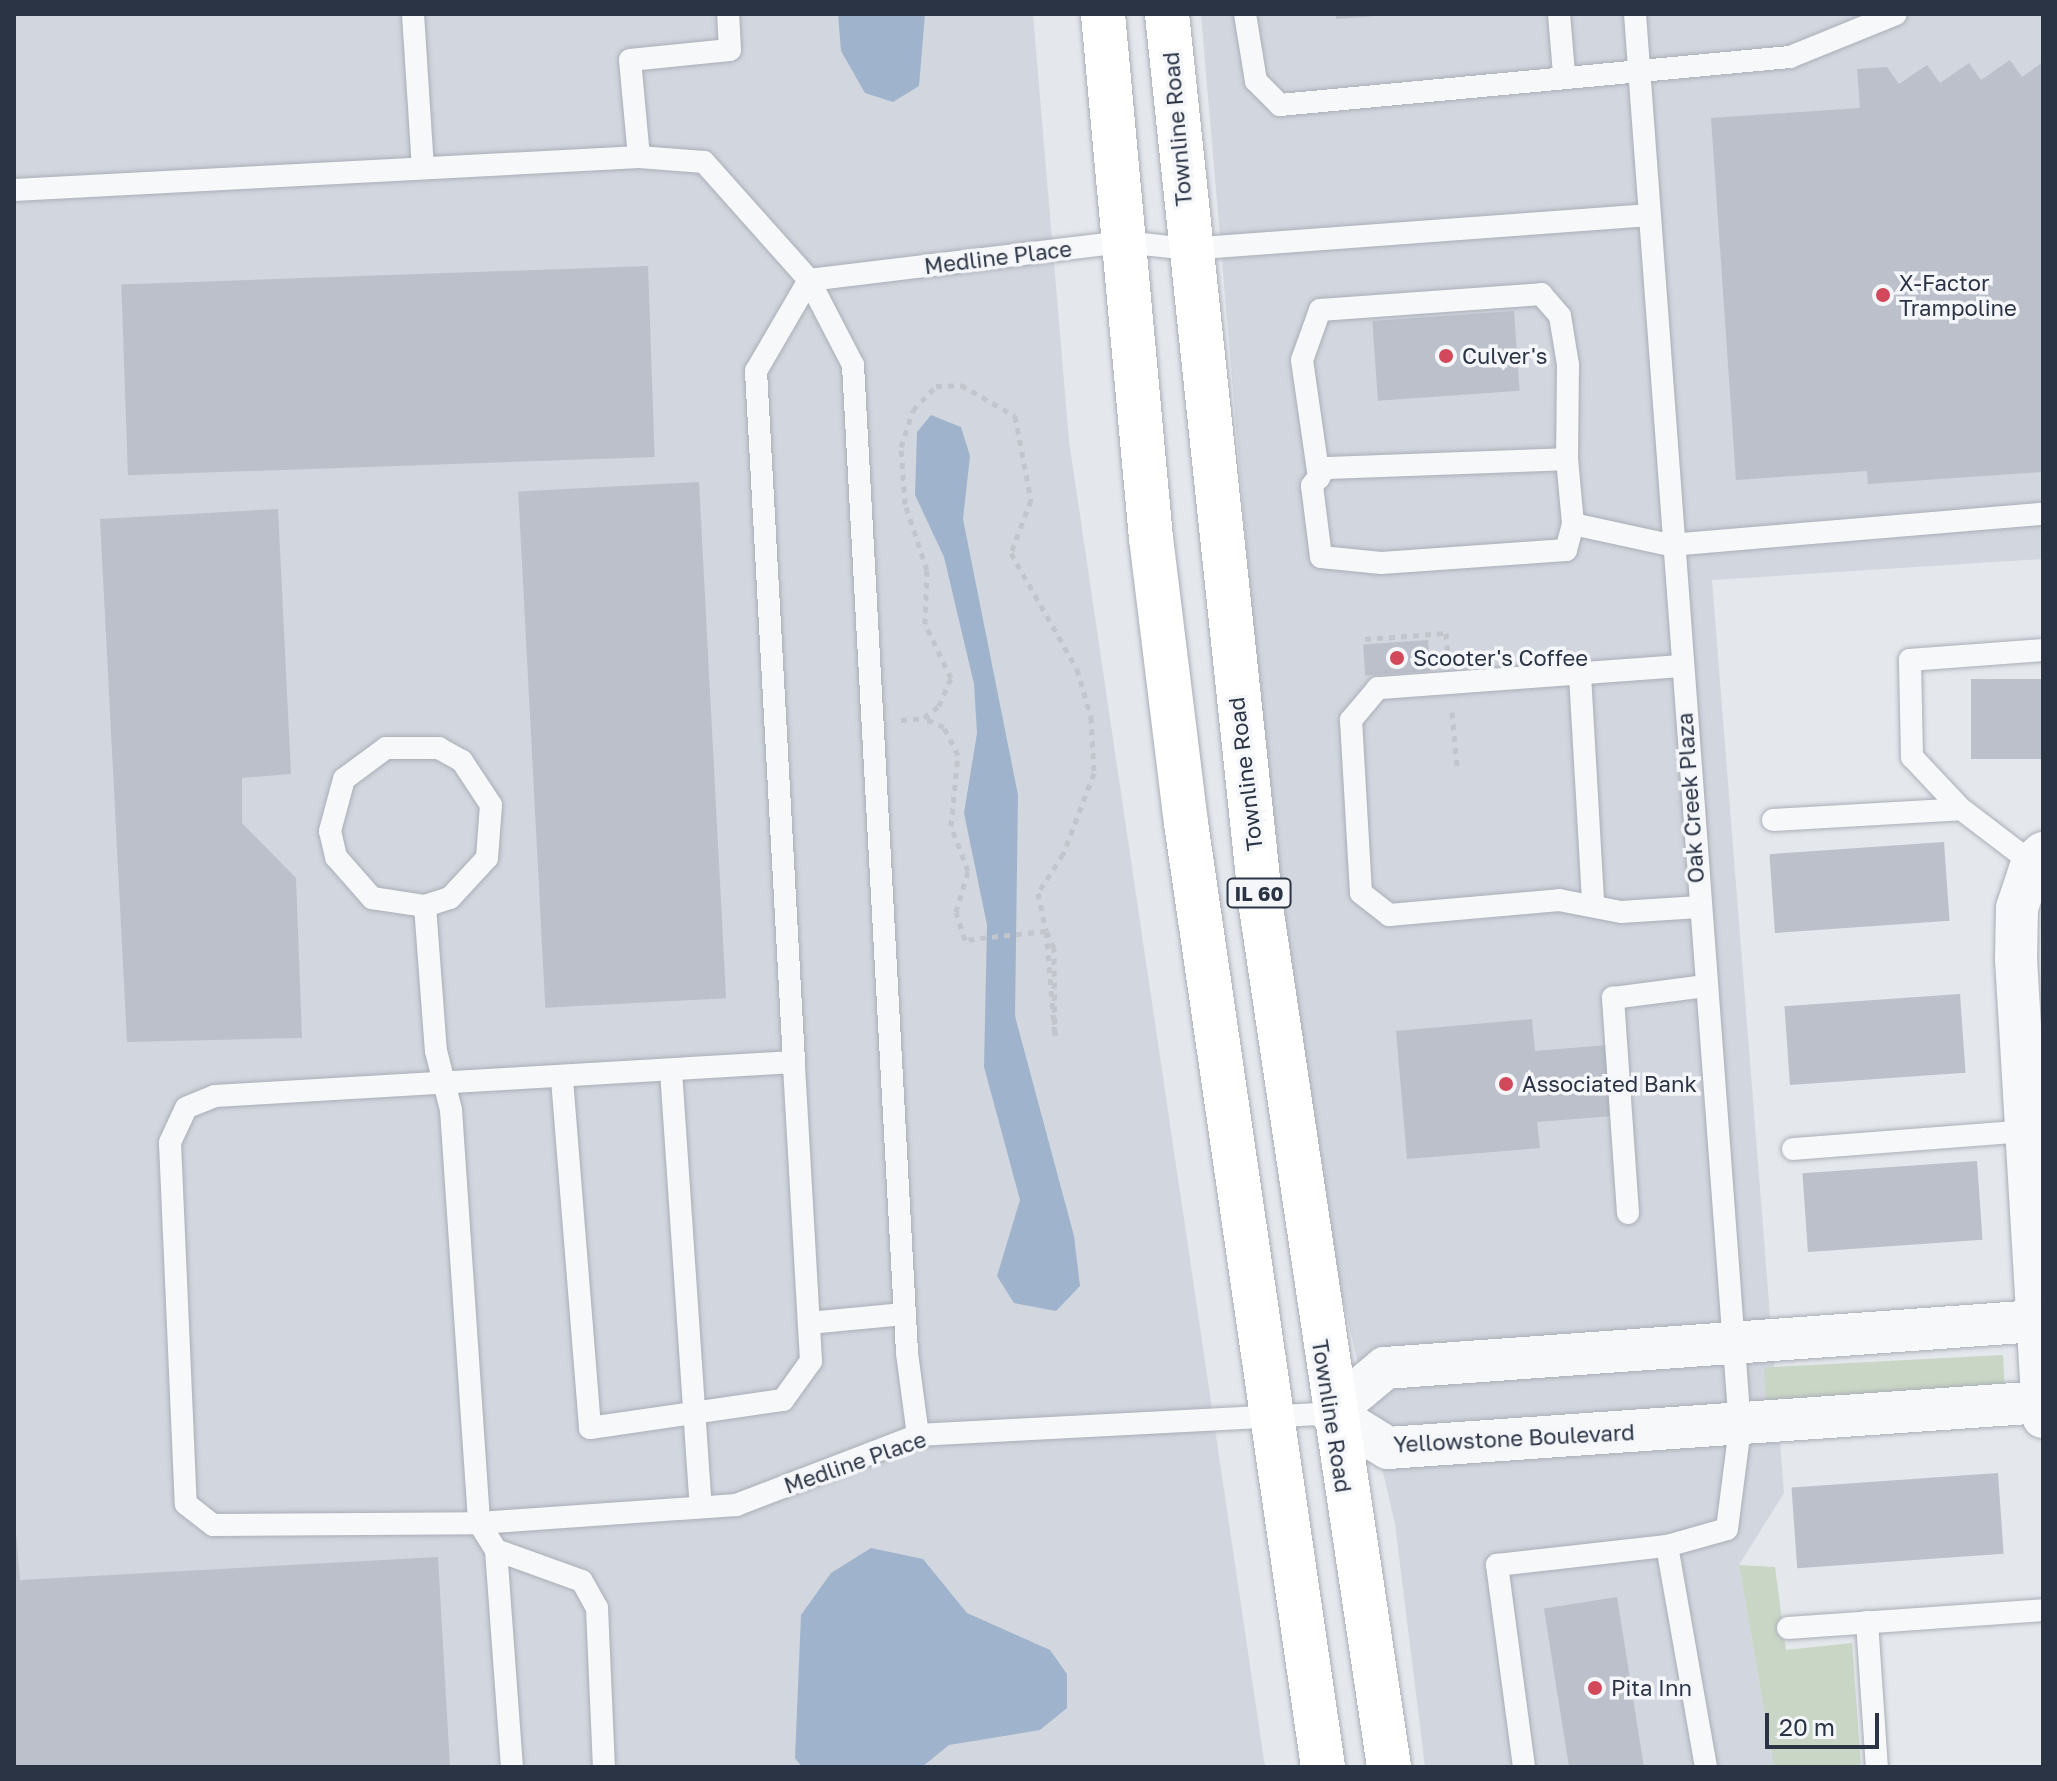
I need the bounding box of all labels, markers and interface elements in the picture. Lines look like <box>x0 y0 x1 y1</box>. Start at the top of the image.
street label: Townline Road <box>1157 51 1197 207</box>
street label: Medline Place <box>923 235 1073 279</box>
place label: X-Factor Trampoline <box>1899 269 2017 320</box>
marker: X-Factor Trampoline <box>1874 286 1892 304</box>
place label: Culver's <box>1462 343 1547 369</box>
marker: Culver's <box>1437 347 1455 365</box>
place label: Scooter's Coffee <box>1413 645 1588 671</box>
marker: Scooter's Coffee <box>1388 649 1406 667</box>
street label: Townline Road <box>1222 696 1268 852</box>
street label: Oak Creek Plaza <box>1671 712 1709 884</box>
road number: IL 60 <box>1225 877 1293 909</box>
place label: Associated Bank <box>1522 1071 1697 1097</box>
marker: Associated Bank <box>1497 1075 1515 1093</box>
street label: Townline Road <box>1307 1338 1357 1494</box>
street label: Yellowstone Boulevard <box>1393 1418 1635 1458</box>
street label: Medline Place <box>780 1425 930 1499</box>
place label: Pita Inn <box>1611 1675 1692 1701</box>
marker: Pita Inn <box>1586 1679 1604 1697</box>
scale bar <box>1769 1697 1883 1747</box>
text: 20 m <box>1779 1712 1835 1741</box>

